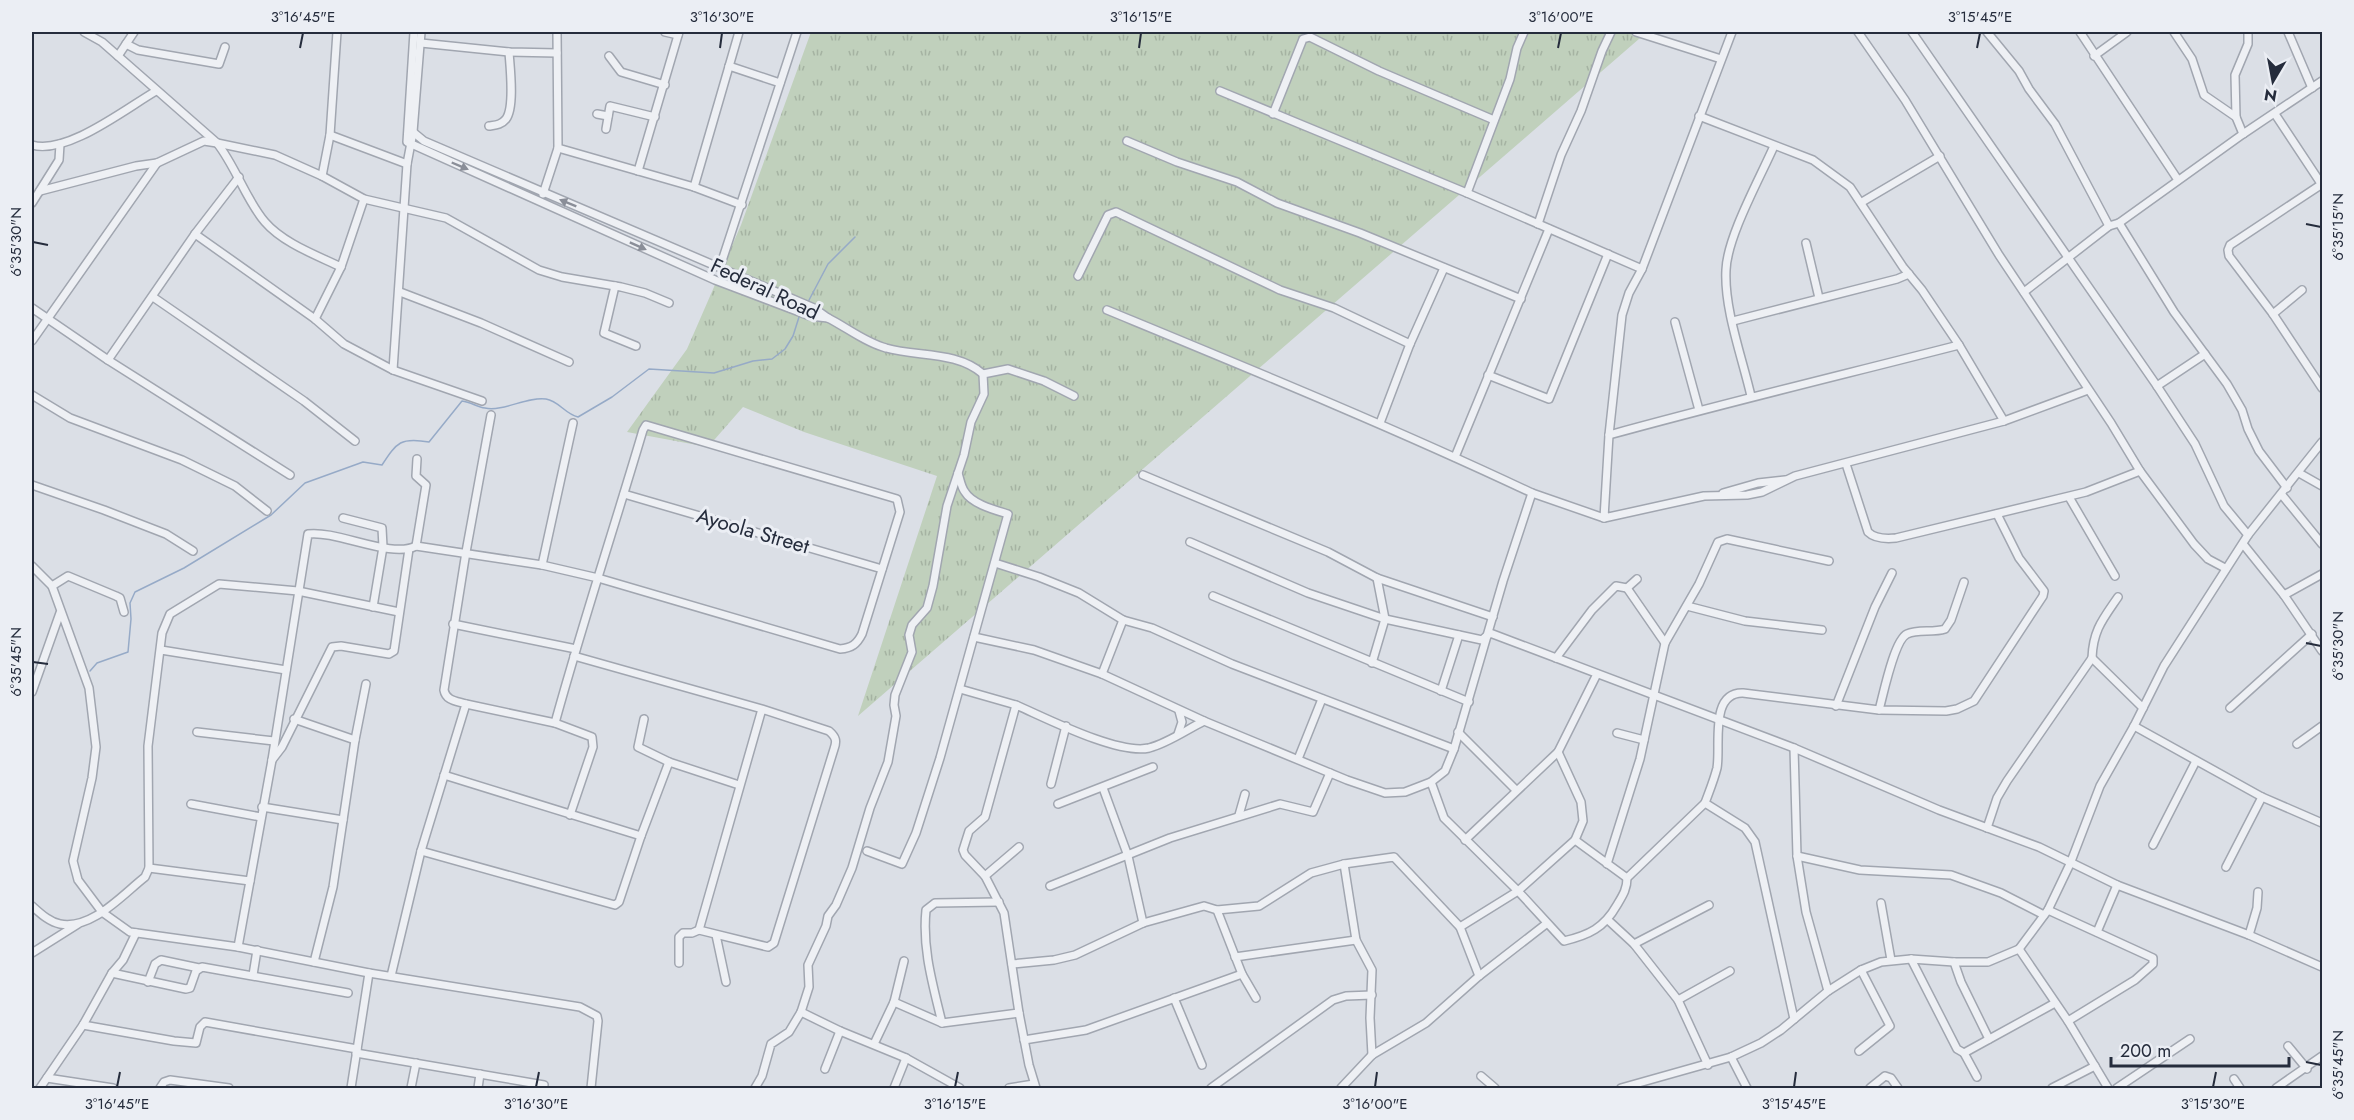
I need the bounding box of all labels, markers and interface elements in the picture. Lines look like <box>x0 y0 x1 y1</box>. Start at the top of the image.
text: 3°16'45"E <box>271 6 335 28</box>
text: 3°16'30"E <box>690 6 754 28</box>
text: 3°16'15"E <box>1110 6 1172 28</box>
text: 3°16'00"E <box>1528 6 1594 28</box>
text: 3°15'45"E <box>1948 6 2012 28</box>
north arrow <box>2243 51 2303 111</box>
text: N <box>2262 83 2279 108</box>
one-way arrow <box>452 161 469 170</box>
text: 6°35'15"N <box>2327 193 2349 261</box>
one-way arrow <box>559 198 577 207</box>
text: 6°35'30"N <box>5 207 27 277</box>
one-way arrow <box>630 241 648 251</box>
street label: Federal Road <box>706 251 824 327</box>
street label: Ayoola Street <box>693 501 813 561</box>
text: 6°35'30"N <box>2327 611 2349 681</box>
text: 6°35'45"N <box>5 627 27 697</box>
scale bar <box>2111 1030 2290 1068</box>
text: 6°35'45"N <box>2327 1030 2349 1100</box>
text: 200 m <box>2120 1038 2171 1064</box>
text: 3°16'45"E <box>85 1093 149 1115</box>
text: 3°16'30"E <box>504 1093 568 1115</box>
text: 3°16'15"E <box>924 1093 986 1115</box>
text: 3°16'00"E <box>1342 1093 1408 1115</box>
text: 3°15'45"E <box>1762 1093 1826 1115</box>
text: 3°15'30"E <box>2181 1093 2245 1115</box>

